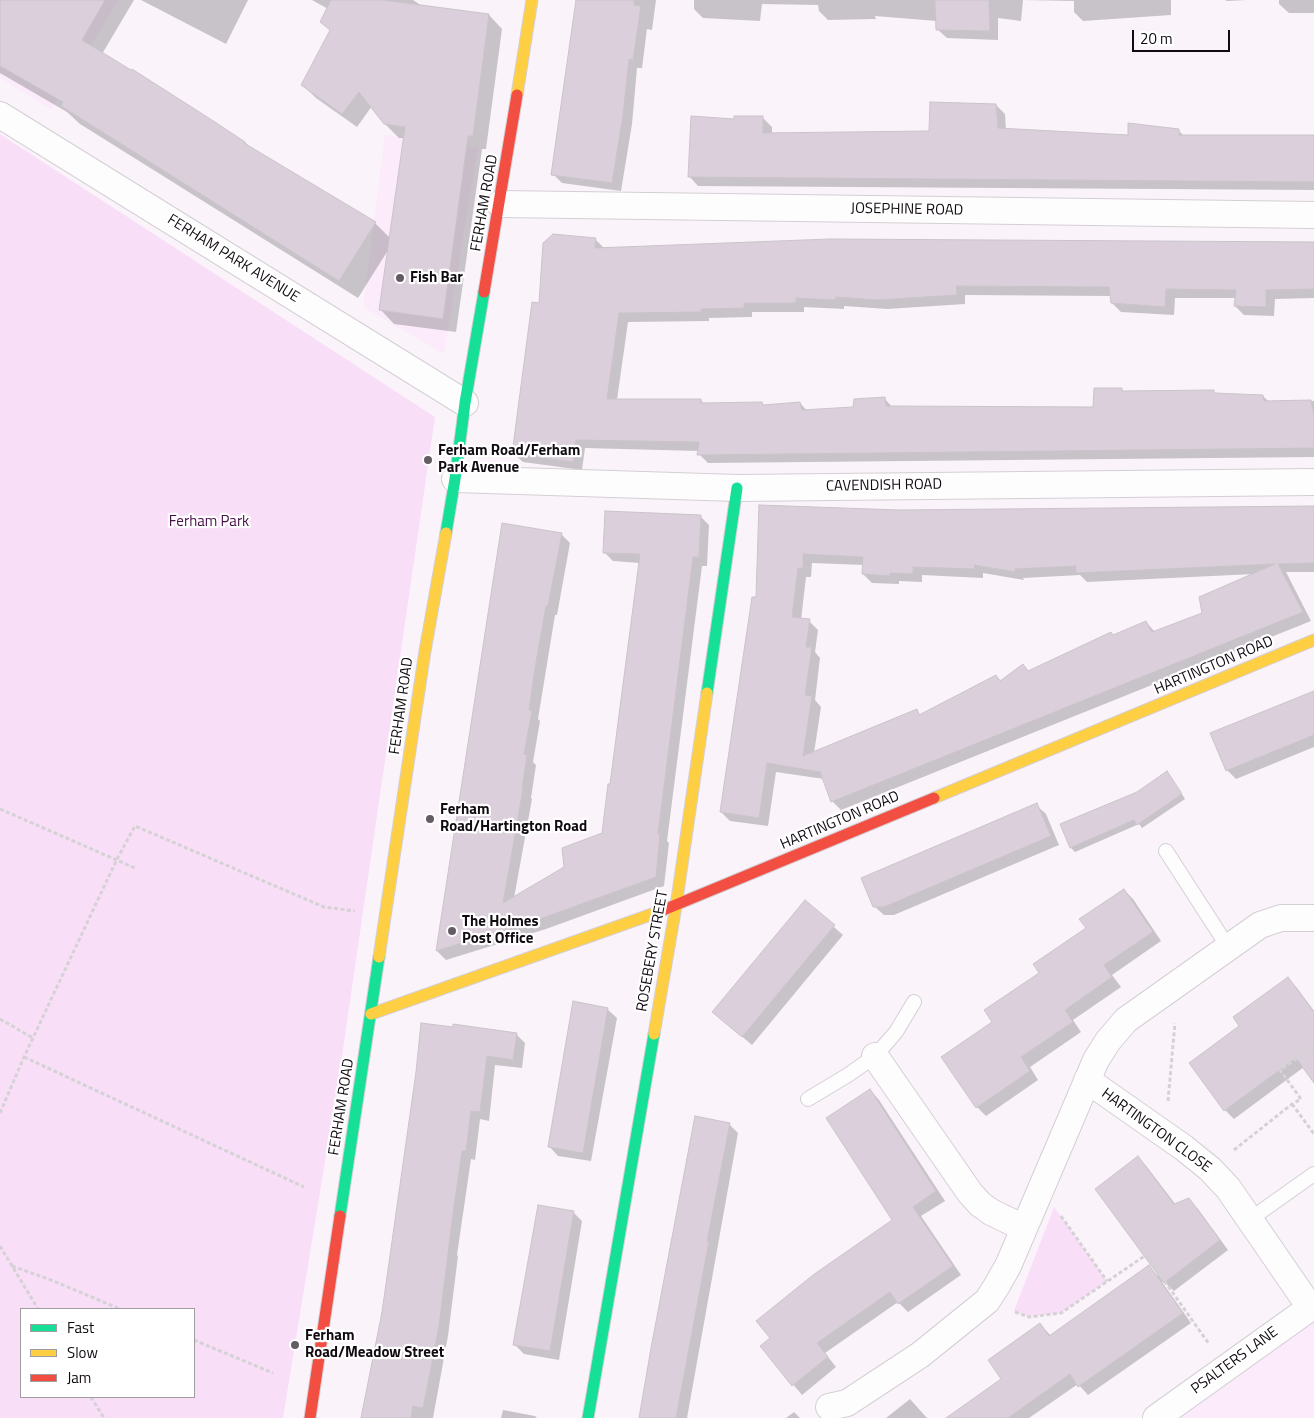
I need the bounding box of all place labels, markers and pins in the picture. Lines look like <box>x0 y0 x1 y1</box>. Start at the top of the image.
place label: Fish Bar <box>410 269 463 287</box>
marker: Fish Bar <box>394 272 406 284</box>
place label: Ferham Road/Ferham Park Avenue <box>438 442 580 477</box>
marker: Ferham Road/Ferham Park Avenue <box>422 454 434 466</box>
place label: Ferham Road/Hartington Road <box>440 801 587 836</box>
marker: Ferham Road/Hartington Road <box>424 813 436 825</box>
place label: The Holmes Post Office <box>462 913 539 948</box>
marker: The Holmes Post Office <box>446 925 458 937</box>
place label: Ferham Road/Meadow Street <box>305 1327 444 1362</box>
marker: Ferham Road/Meadow Street <box>289 1339 301 1351</box>

